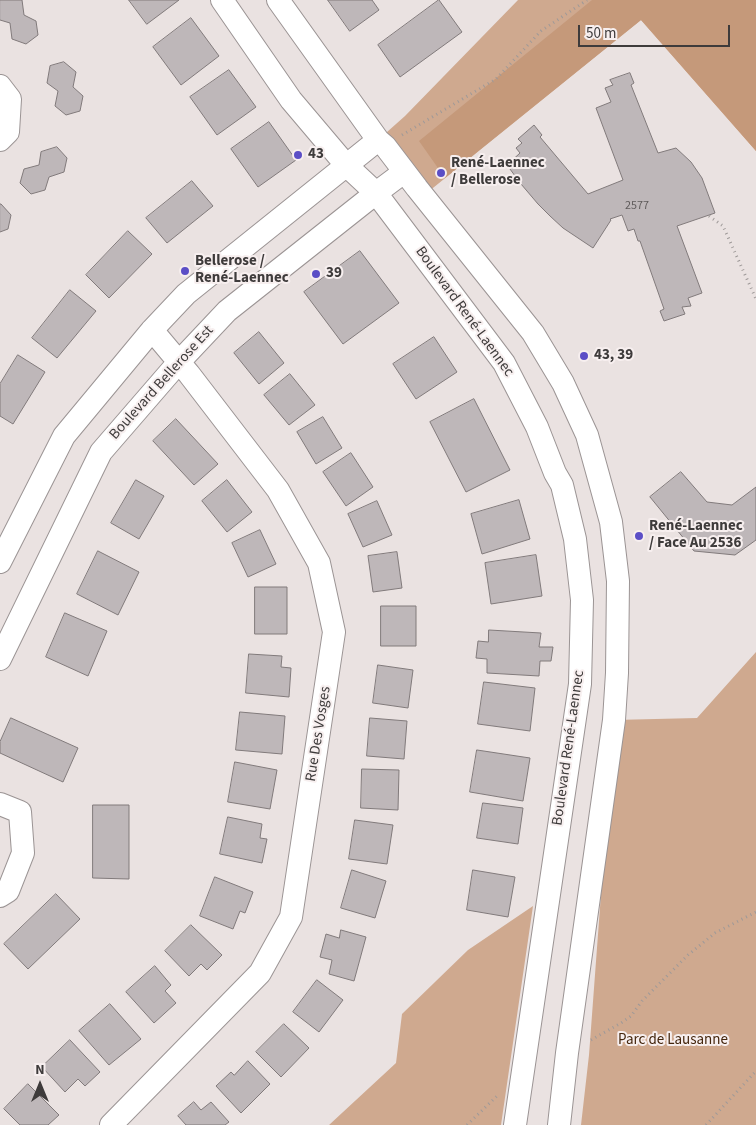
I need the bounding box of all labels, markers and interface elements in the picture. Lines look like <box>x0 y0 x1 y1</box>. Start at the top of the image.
scale bar <box>581 15 734 47</box>
text: 50 m <box>586 23 616 44</box>
place label: 43 <box>308 146 324 164</box>
marker: 43 <box>292 149 304 161</box>
place label: René-Laennec / Bellerose <box>451 155 545 190</box>
marker: René-Laennec / Bellerose <box>435 167 447 179</box>
house number: 2577 <box>625 199 649 213</box>
street label: Boulevard René-Laennec <box>411 243 517 381</box>
place label: Bellerose / René-Laennec <box>195 253 289 288</box>
marker: Bellerose / René-Laennec <box>179 265 191 277</box>
place label: 39 <box>326 265 342 283</box>
marker: 39 <box>310 268 322 280</box>
street label: Boulevard Bellerose Est <box>106 322 218 444</box>
place label: 43, 39 <box>594 347 633 365</box>
marker: 43, 39 <box>578 350 590 362</box>
place label: René-Laennec / Face Au 2536 <box>649 518 743 553</box>
marker: René-Laennec / Face Au 2536 <box>633 530 645 542</box>
street label: Boulevard René-Laennec <box>549 669 589 827</box>
street label: Rue Des Vosges <box>303 685 335 783</box>
park label: Parc de Lausanne <box>618 1032 728 1050</box>
north arrow <box>15 1060 65 1110</box>
text: N <box>35 1060 45 1080</box>

